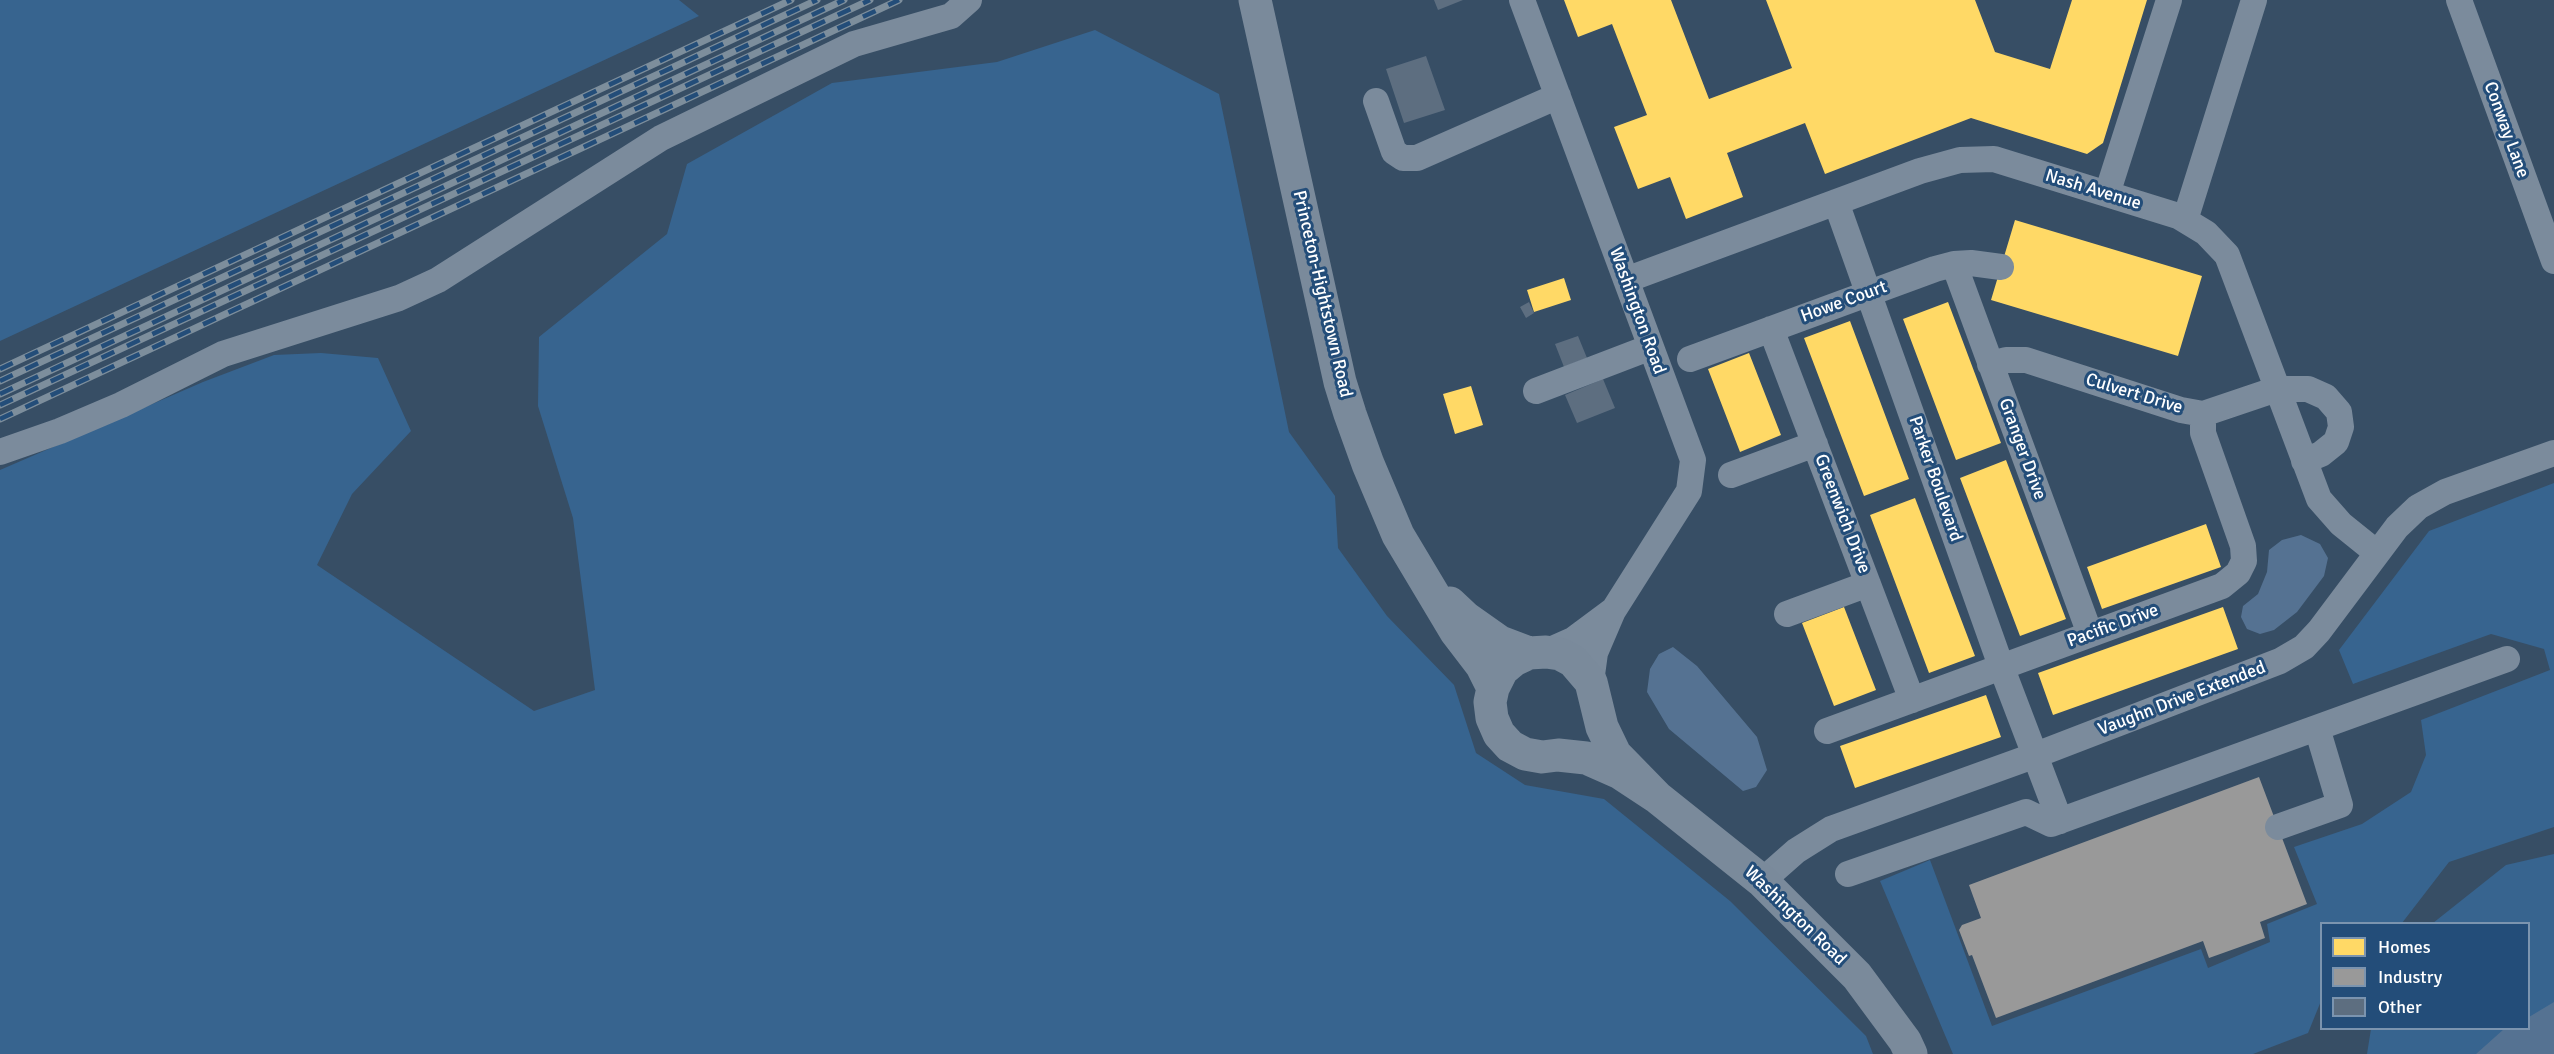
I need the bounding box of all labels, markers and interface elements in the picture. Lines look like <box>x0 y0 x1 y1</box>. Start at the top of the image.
street label: Conway Lane <box>2479 79 2533 181</box>
street label: Nash Avenue <box>2042 165 2144 215</box>
street label: Princeton-Hightstown Road <box>1288 188 1356 400</box>
street label: Washington Road <box>1604 245 1670 377</box>
street label: Howe Court <box>1798 276 1890 328</box>
street label: Culvert Drive <box>2083 369 2185 419</box>
street label: Granger Drive <box>1994 395 2050 503</box>
street label: Parker Boulevard <box>1903 413 1967 545</box>
street label: Greenwich Drive <box>1809 451 1875 577</box>
street label: Pacific Drive <box>2064 600 2162 652</box>
street label: Vaughn Drive Extended <box>2095 657 2269 741</box>
street label: Washington Road <box>1740 862 1850 970</box>
legend <box>2320 922 2530 1030</box>
text: Homes <box>2378 936 2431 958</box>
text: Industry <box>2378 966 2442 988</box>
text: Other <box>2378 996 2422 1018</box>

